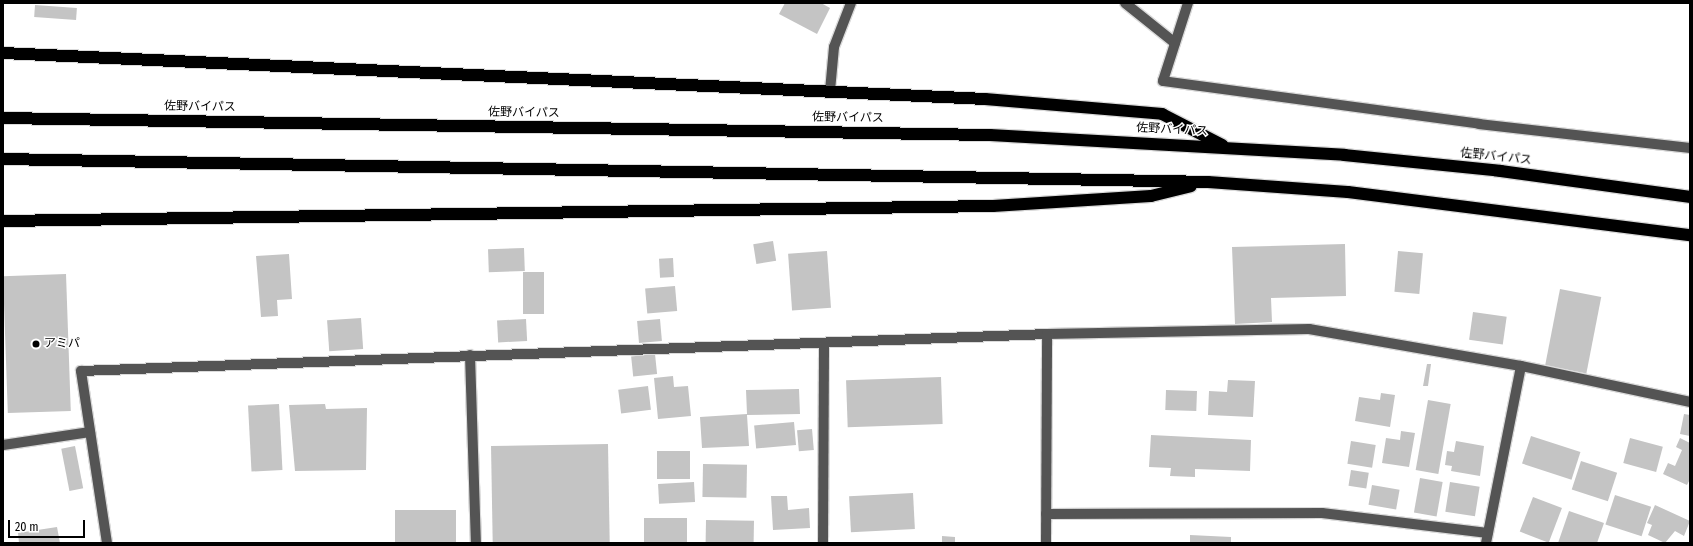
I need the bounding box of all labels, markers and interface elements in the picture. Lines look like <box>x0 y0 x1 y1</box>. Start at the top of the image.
street label: 佐野バイパス <box>164 99 236 115</box>
street label: 佐野バイパス <box>488 105 560 121</box>
street label: 佐野バイパス <box>812 110 884 126</box>
street label: 佐野バイパス <box>1136 121 1208 139</box>
street label: 佐野バイパス <box>1459 146 1533 168</box>
place label: アミパ <box>44 337 80 351</box>
marker: アミパ <box>31 339 41 349</box>
scale bar <box>10 512 87 538</box>
text: 20 m <box>15 520 39 534</box>

